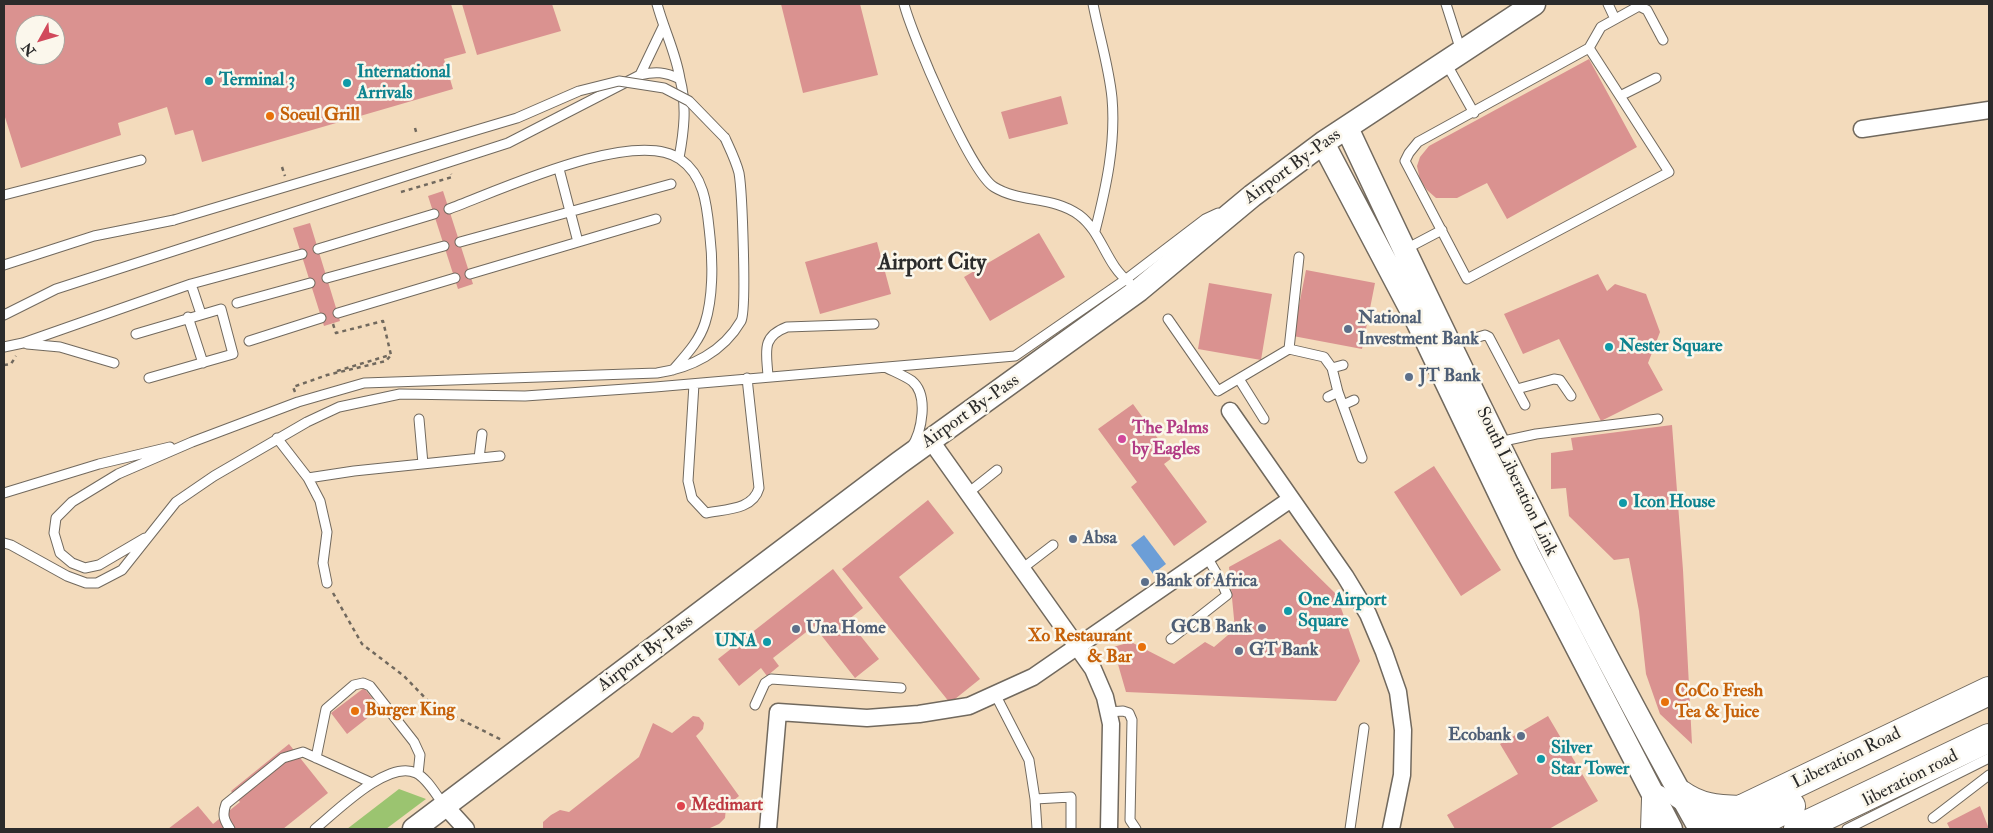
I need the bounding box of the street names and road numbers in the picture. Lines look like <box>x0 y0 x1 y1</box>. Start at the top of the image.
street label: Airport By-Pass <box>1240 125 1346 209</box>
street label: Airport By-Pass <box>918 370 1024 454</box>
street label: South Liberation Link <box>1471 404 1561 560</box>
street label: Airport By-Pass <box>594 611 698 697</box>
street label: Liberation Road <box>1789 723 1905 795</box>
street label: liberation road <box>1860 746 1962 812</box>

